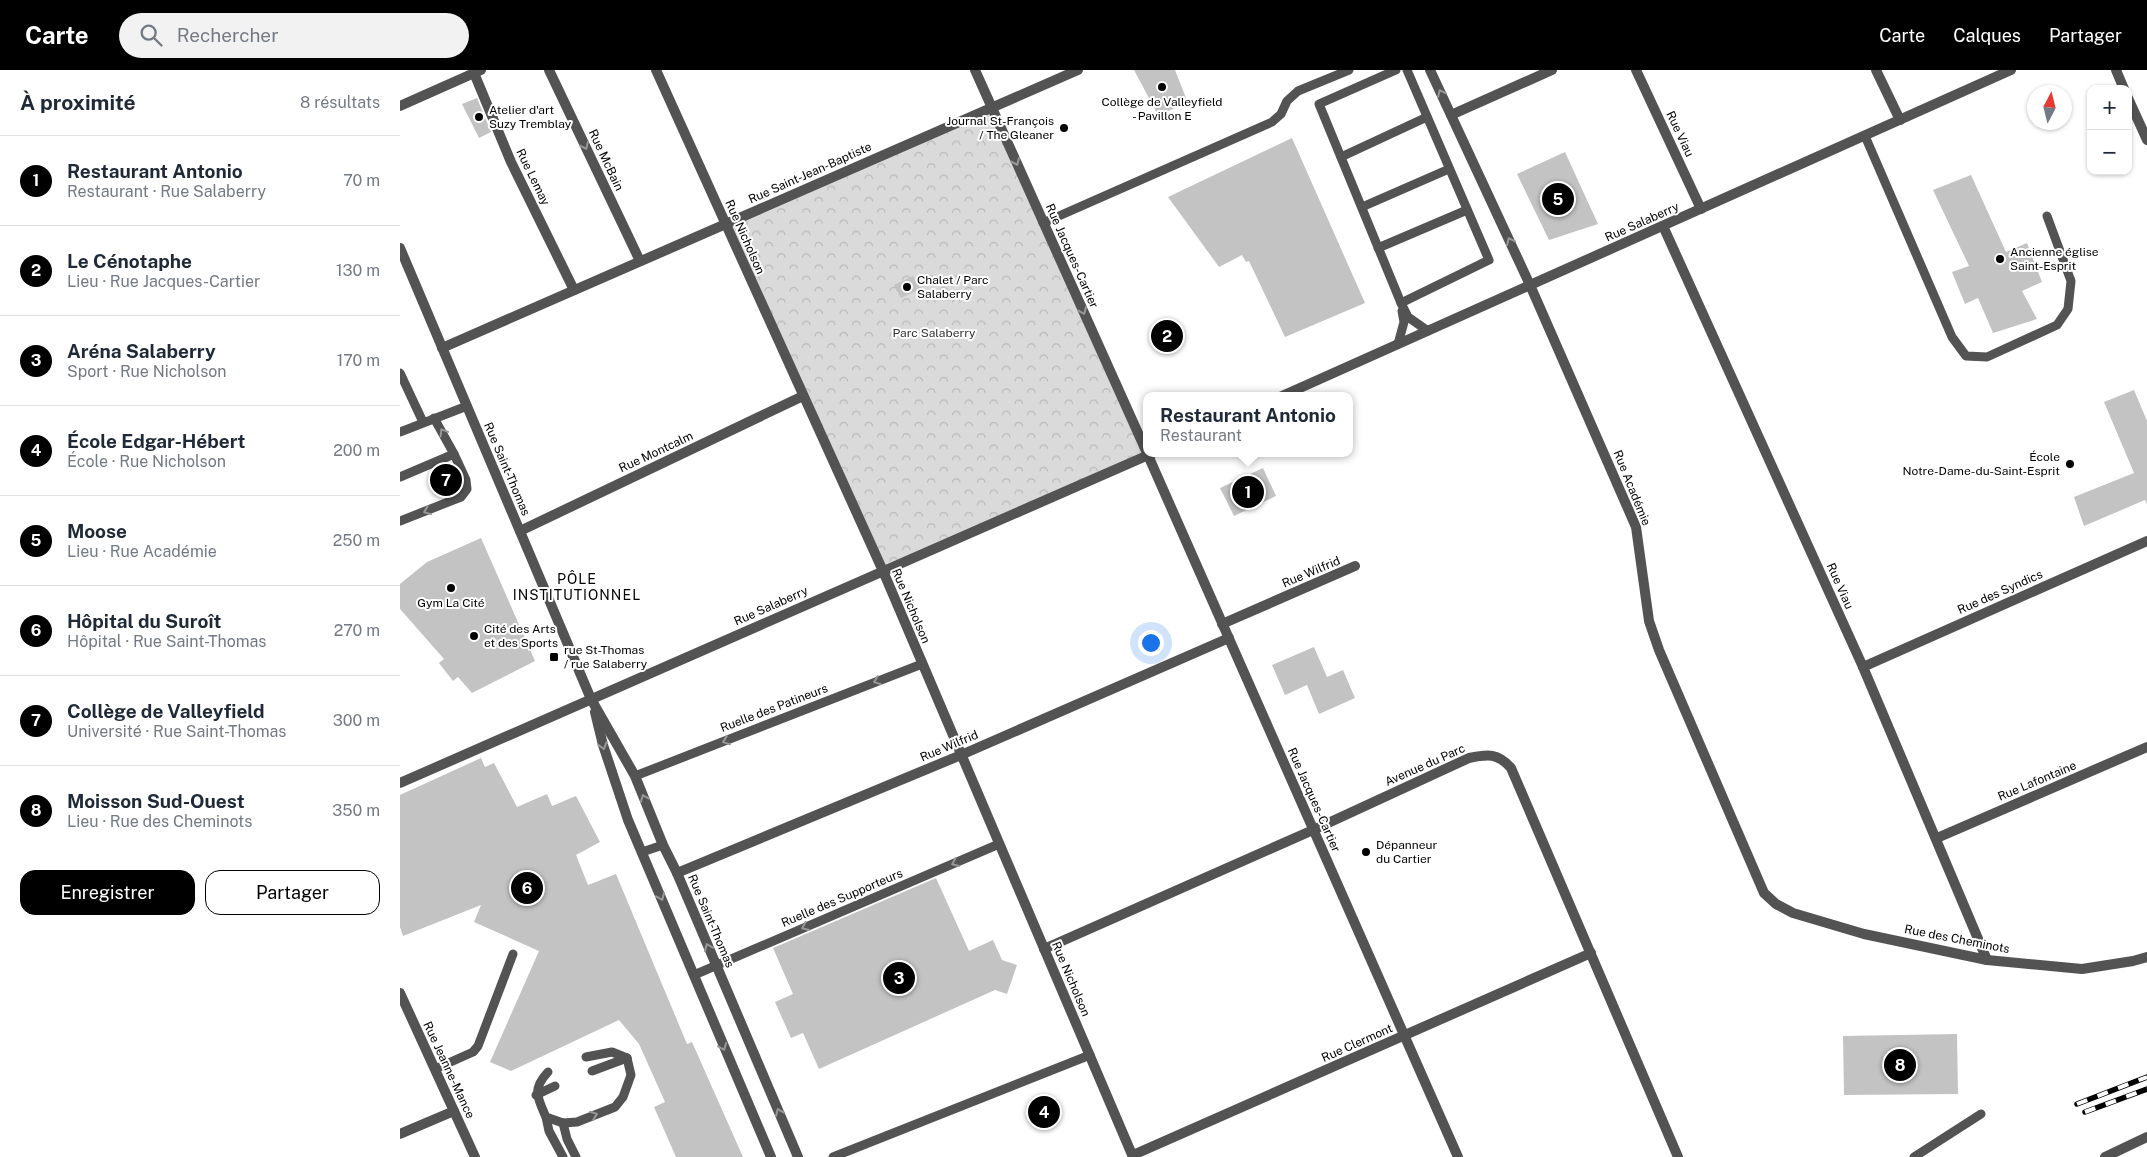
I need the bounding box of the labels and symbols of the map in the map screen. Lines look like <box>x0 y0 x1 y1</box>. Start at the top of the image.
marker: Collège de Valleyfield - Pavillon E <box>1156 81 1168 93</box>
north arrow <box>2027 85 2072 130</box>
one-way arrow <box>1437 89 1448 98</box>
place label: Collège de Valleyfield - Pavillon E <box>1102 95 1223 123</box>
place label: Atelier d'art Suzy Tremblay <box>489 103 572 131</box>
street label: Rue Viau <box>1663 109 1697 159</box>
marker: Atelier d'art Suzy Tremblay <box>473 111 485 123</box>
place label: Journal St-François / The Gleaner <box>947 114 1054 142</box>
marker: Journal St-François / The Gleaner <box>1058 122 1070 134</box>
street label: Rue McBain <box>586 127 626 193</box>
street label: Rue Saint-Jean-Baptiste <box>746 139 874 207</box>
one-way arrow <box>579 141 589 150</box>
street label: Rue Lemay <box>513 146 553 208</box>
one-way arrow <box>1010 157 1021 166</box>
pin: 5 <box>1542 180 1574 218</box>
street label: Rue Nicholson <box>722 198 768 276</box>
street label: Rue Salaberry <box>1603 199 1682 245</box>
street label: Rue Jacques-Cartier <box>1043 202 1101 311</box>
one-way arrow <box>1505 237 1516 246</box>
place label: Ancienne église Saint-Esprit <box>2010 245 2099 273</box>
marker: Ancienne église Saint-Esprit <box>1994 253 2006 265</box>
place label: Chalet / Parc Salaberry <box>917 273 989 301</box>
marker: Chalet / Parc Salaberry <box>901 281 913 293</box>
one-way arrow <box>1076 306 1087 315</box>
pin: 2 <box>1151 317 1183 355</box>
park label: Parc Salaberry <box>893 326 976 340</box>
street label: Rue Saint-Thomas <box>481 420 533 518</box>
one-way arrow <box>440 429 450 438</box>
street label: Rue Montcalm <box>617 429 695 475</box>
street label: Rue Académie <box>1610 448 1654 528</box>
place label: École Notre-Dame-du-Saint-Esprit <box>1902 450 2060 478</box>
marker: École Notre-Dame-du-Saint-Esprit <box>2064 458 2076 470</box>
pin: 7 <box>430 461 462 499</box>
pin: 1 <box>1232 473 1264 511</box>
one-way arrow <box>423 505 432 515</box>
street label: Rue Wilfrid <box>1280 553 1342 591</box>
street label: Rue Viau <box>1824 561 1856 611</box>
street label: Rue Nicholson <box>889 566 933 646</box>
street label: Rue des Syndics <box>1955 567 2045 617</box>
district label: PÔLE INSTITUTIONNEL <box>513 570 641 603</box>
marker: Gym La Cité <box>445 582 457 594</box>
street label: Rue Salaberry <box>732 583 811 629</box>
place label: Gym La Cité <box>417 596 485 610</box>
place label: Cité des Arts et des Sports <box>484 622 558 650</box>
marker: Cité des Arts et des Sports <box>468 630 480 642</box>
your location <box>1138 630 1164 656</box>
place label: rue St-Thomas / rue Salaberry <box>564 643 648 671</box>
marker: rue St-Thomas / rue Salaberry <box>548 651 560 663</box>
one-way arrow <box>873 675 882 686</box>
street label: Ruelle des Patineurs <box>718 681 830 735</box>
street label: Rue Wilfrid <box>918 727 980 765</box>
one-way arrow <box>722 735 730 745</box>
street label: Avenue du Parc <box>1383 741 1467 789</box>
one-way arrow <box>598 742 608 750</box>
street label: Rue Jacques-Cartier <box>1285 746 1343 855</box>
street label: Rue Lafontaine <box>1996 758 2079 804</box>
one-way arrow <box>640 794 650 802</box>
place label: Dépanneur du Cartier <box>1376 838 1437 866</box>
marker: Dépanneur du Cartier <box>1360 846 1372 858</box>
one-way arrow <box>951 857 960 868</box>
street label: Ruelle des Supporteurs <box>779 866 905 930</box>
pin: 6 <box>511 869 543 907</box>
street label: Rue Saint-Thomas <box>685 872 737 970</box>
one-way arrow <box>655 892 666 901</box>
one-way arrow <box>801 921 810 932</box>
street label: Rue des Cheminots <box>1903 922 2011 956</box>
street label: Rue Nicholson <box>1049 939 1093 1019</box>
one-way arrow <box>704 943 715 952</box>
pin: 3 <box>883 959 915 997</box>
street label: Rue Jeanne-Mance <box>420 1019 478 1121</box>
street label: Rue Clermont <box>1319 1021 1395 1065</box>
one-way arrow <box>717 1042 728 1051</box>
pin: 8 <box>1884 1046 1916 1084</box>
pin: 4 <box>1028 1093 1060 1131</box>
one-way arrow <box>774 1108 785 1117</box>
one-way arrow <box>589 1111 598 1122</box>

